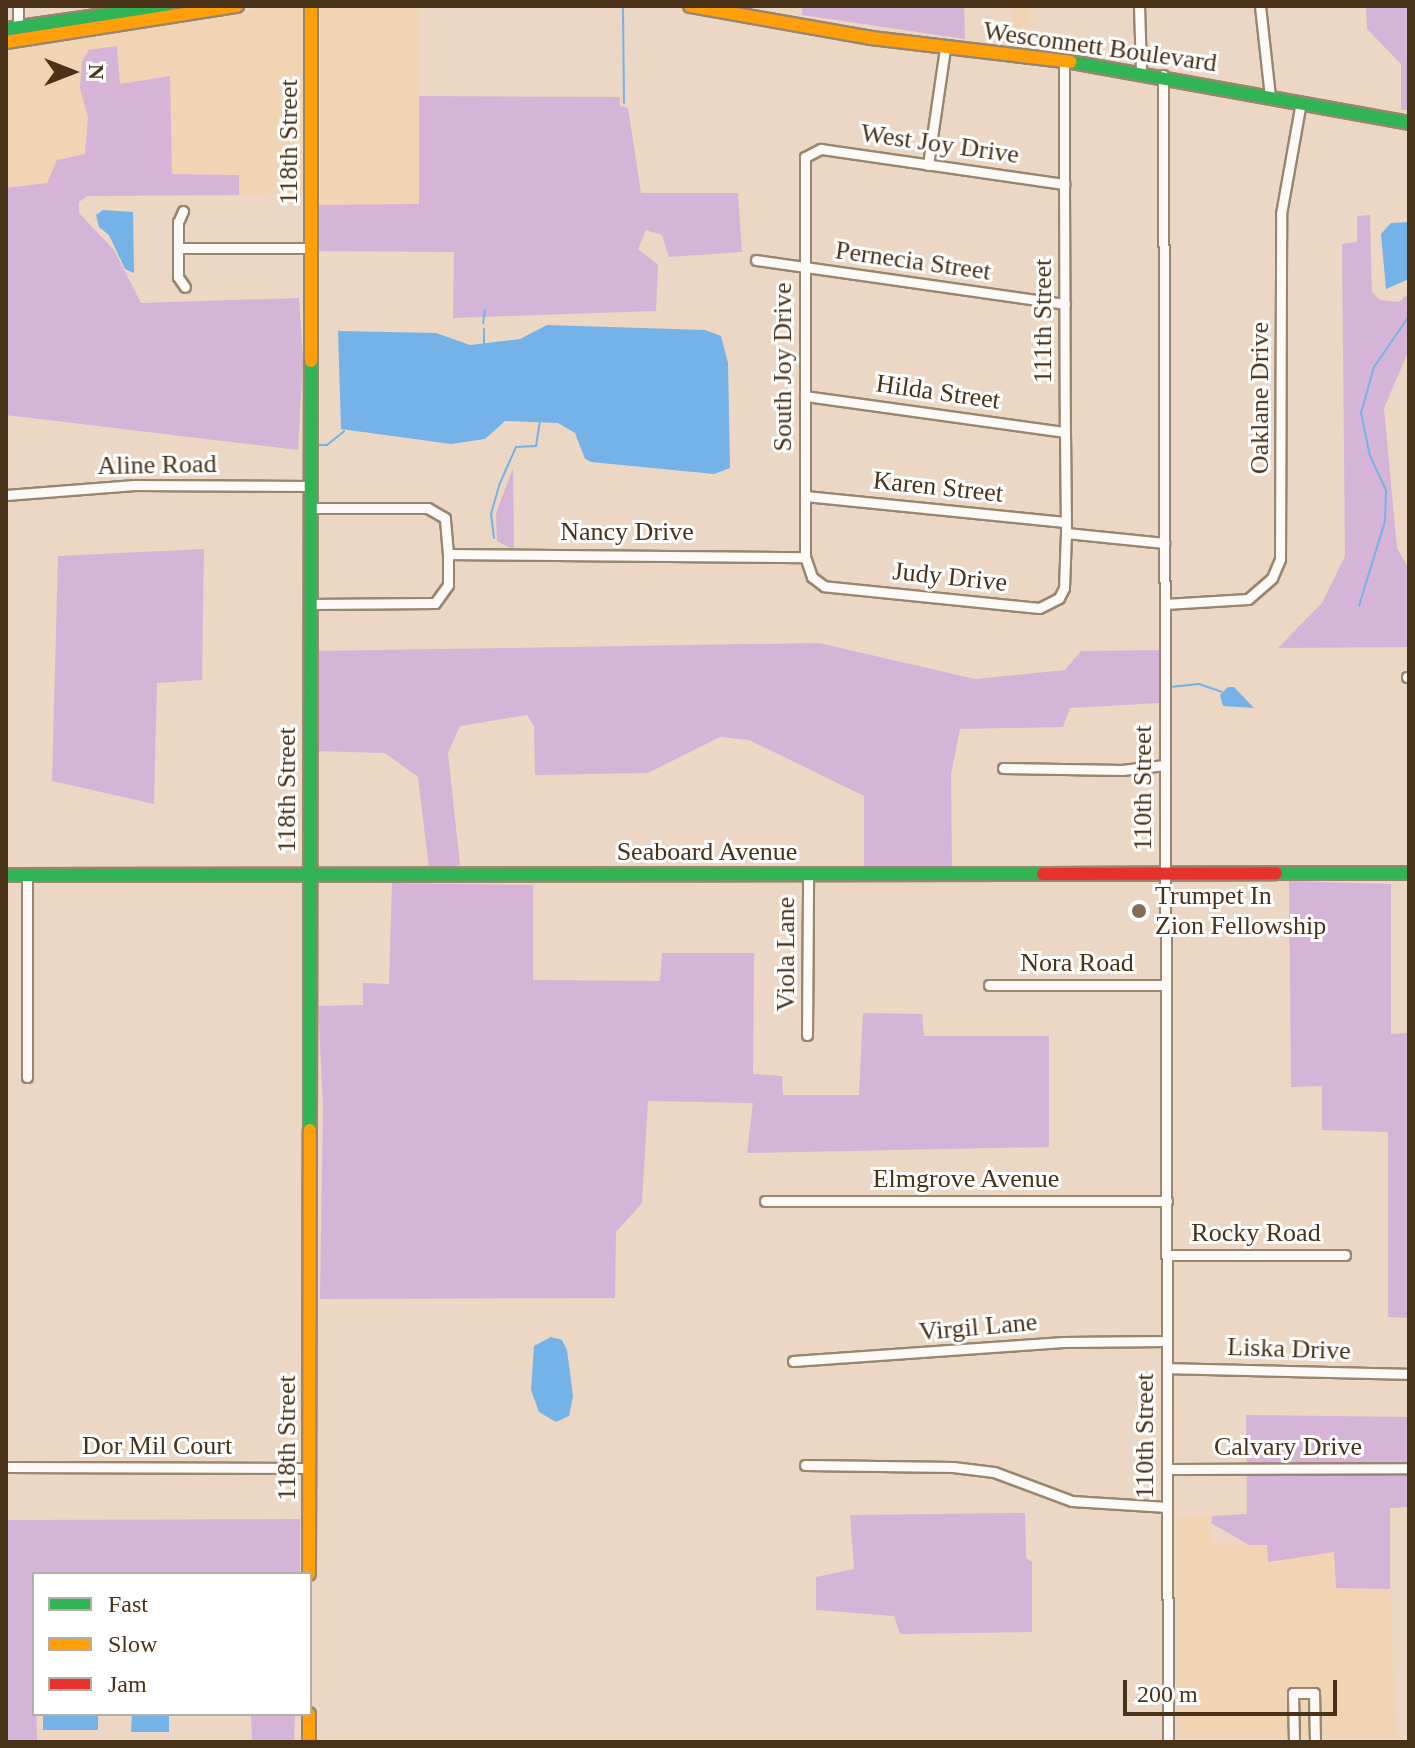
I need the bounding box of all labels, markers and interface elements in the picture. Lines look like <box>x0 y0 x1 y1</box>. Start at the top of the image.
street label: Wesconnett Boulevard <box>981 15 1219 79</box>
north arrow <box>32 32 112 112</box>
text: N <box>84 64 109 80</box>
street label: 118th Street <box>273 79 305 205</box>
street label: West Joy Drive <box>859 117 1021 171</box>
street label: Pernecia Street <box>833 235 993 287</box>
street label: 111th Street <box>1027 259 1059 383</box>
street label: South Joy Drive <box>767 282 799 452</box>
street label: Oaklane Drive <box>1244 322 1276 474</box>
street label: Hilda Street <box>874 368 1002 416</box>
street label: Aline Road <box>97 448 217 482</box>
street label: Karen Street <box>871 465 1005 509</box>
street label: Nancy Drive <box>560 516 694 548</box>
street label: Judy Drive <box>891 555 1009 599</box>
street label: 110th Street <box>1127 725 1159 851</box>
street label: 118th Street <box>271 727 303 853</box>
street label: Seaboard Avenue <box>616 836 798 868</box>
place label: Trumpet In Zion Fellowship <box>1155 880 1326 942</box>
street label: Viola Lane <box>770 897 802 1011</box>
marker: Trumpet In Zion Fellowship <box>1130 902 1148 920</box>
street label: Nora Road <box>1020 947 1134 979</box>
street label: Elmgrove Avenue <box>872 1163 1060 1195</box>
street label: Rocky Road <box>1191 1217 1321 1249</box>
street label: Virgil Lane <box>918 1306 1038 1348</box>
street label: Liska Drive <box>1227 1331 1351 1367</box>
street label: 110th Street <box>1129 1373 1161 1499</box>
street label: 118th Street <box>271 1375 303 1501</box>
street label: Dor Mil Court <box>82 1430 232 1462</box>
street label: Calvary Drive <box>1214 1431 1362 1463</box>
legend <box>32 1572 312 1716</box>
text: Fast <box>108 1591 148 1617</box>
text: Slow <box>108 1631 157 1657</box>
scale bar <box>1127 1664 1341 1714</box>
text: Jam <box>108 1671 147 1697</box>
text: 200 m <box>1137 1681 1198 1707</box>

